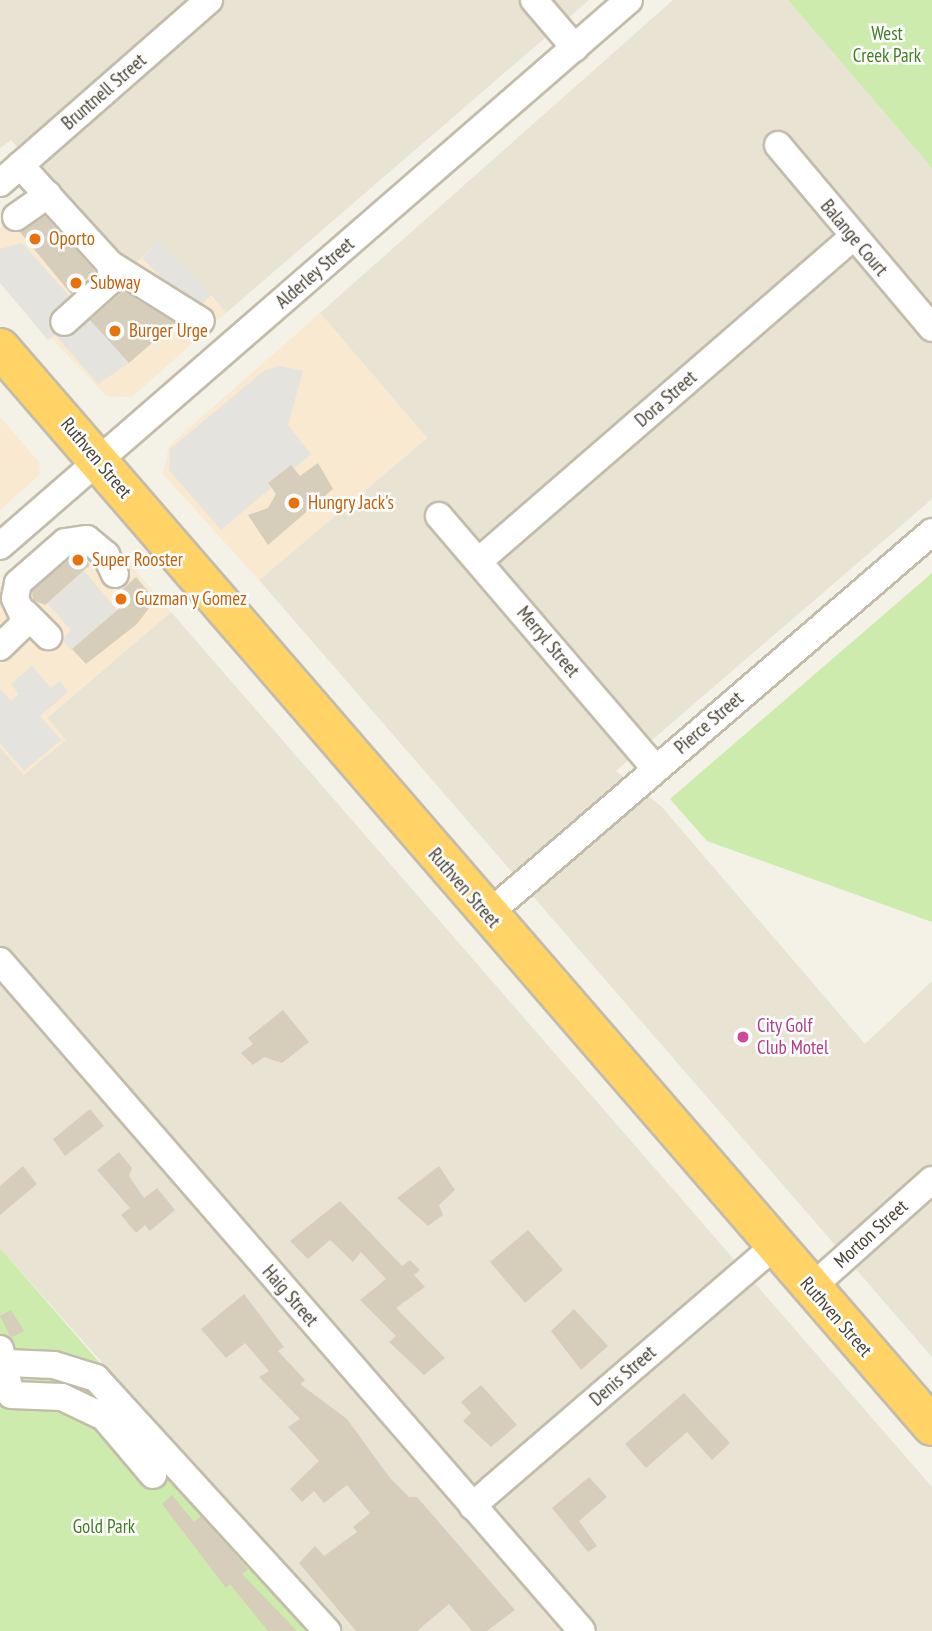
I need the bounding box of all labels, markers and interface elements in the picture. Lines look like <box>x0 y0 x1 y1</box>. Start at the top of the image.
park label: West Creek Park <box>853 23 921 67</box>
street label: Bruntnell Street <box>57 49 151 135</box>
street label: Balange Court <box>816 195 892 281</box>
place label: Oporto <box>49 228 95 250</box>
marker: Oporto <box>27 231 43 247</box>
street label: Alderley Street <box>271 233 359 313</box>
place label: Subway <box>90 272 140 294</box>
marker: Subway <box>68 275 84 291</box>
place label: Burger Urge <box>129 320 208 342</box>
marker: Burger Urge <box>107 323 123 339</box>
street label: Dora Street <box>630 366 702 432</box>
street label: Ruthven Street <box>56 413 136 503</box>
place label: Hungry Jack's <box>308 492 395 514</box>
marker: Hungry Jack's <box>286 495 302 511</box>
place label: Super Rooster <box>92 549 183 571</box>
marker: Super Rooster <box>70 552 86 568</box>
place label: Guzman y Gomez <box>135 588 247 610</box>
marker: Guzman y Gomez <box>113 591 129 607</box>
street label: Merryl Street <box>512 602 584 682</box>
street label: Pierce Street <box>670 687 748 759</box>
street label: Ruthven Street <box>423 844 505 932</box>
place label: City Golf Club Motel <box>757 1015 828 1059</box>
marker: City Golf Club Motel <box>735 1029 751 1045</box>
street label: Morton Street <box>830 1195 912 1273</box>
street label: Haig Street <box>257 1261 323 1331</box>
street label: Ruthven Street <box>795 1273 877 1361</box>
street label: Denis Street <box>585 1341 661 1411</box>
park label: Gold Park <box>73 1516 135 1538</box>

